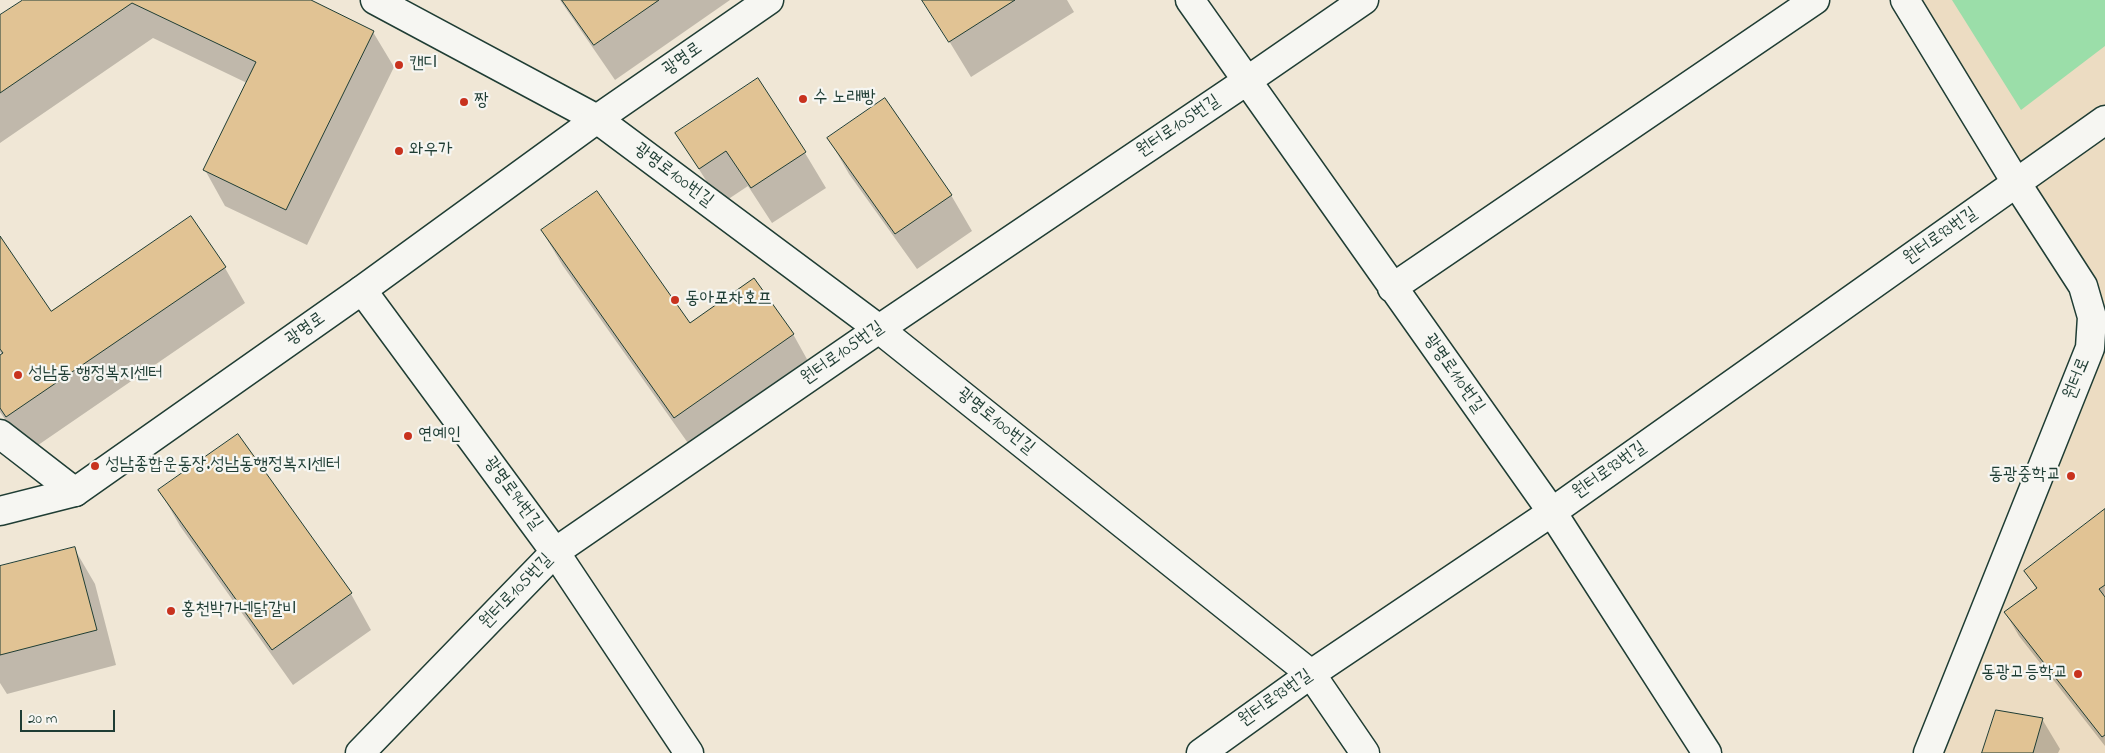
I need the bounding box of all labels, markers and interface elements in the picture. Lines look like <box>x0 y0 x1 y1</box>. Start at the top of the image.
street label: 광명로 <box>659 39 707 81</box>
place label: 캔디 <box>409 54 438 76</box>
marker: 캔디 <box>393 59 405 71</box>
place label: 수 노래빵 <box>813 88 875 110</box>
place label: 짱 <box>474 91 488 113</box>
street label: 원터로105번길 <box>1133 91 1225 163</box>
marker: 수 노래빵 <box>797 93 809 105</box>
marker: 짱 <box>458 96 470 108</box>
street label: 광명로100번길 <box>629 139 717 213</box>
place label: 와우가 <box>409 140 452 162</box>
marker: 와우가 <box>393 145 405 157</box>
street label: 원터로93번길 <box>1900 204 1982 270</box>
place label: 동아포차호프 <box>685 289 772 311</box>
marker: 동아포차호프 <box>669 294 681 306</box>
street label: 광명로 <box>282 309 330 351</box>
street label: 원터로105번길 <box>797 318 889 390</box>
street label: 광명로110번길 <box>1418 330 1488 418</box>
street label: 원터로 <box>2060 355 2096 403</box>
place label: 성남동 행정복지센터 <box>28 364 163 386</box>
marker: 성남동 행정복지센터 <box>12 369 24 381</box>
street label: 광명로100번길 <box>952 384 1038 460</box>
place label: 연예인 <box>418 425 461 447</box>
marker: 연예인 <box>402 430 414 442</box>
street label: 원터로93번길 <box>1569 438 1651 504</box>
street label: 광명로94번길 <box>478 453 546 535</box>
place label: 성남종합운동장.성남동행정복지센터 <box>105 455 340 477</box>
marker: 성남종합운동장.성남동행정복지센터 <box>89 460 101 472</box>
place label: 동광중학교 <box>1989 465 2061 487</box>
marker: 동광중학교 <box>2065 470 2077 482</box>
street label: 원터로105번길 <box>476 550 558 634</box>
place label: 홍천박가네닭갈비 <box>181 600 297 622</box>
marker: 홍천박가네닭갈비 <box>165 605 177 617</box>
place label: 동광고등학교 <box>1981 663 2068 685</box>
street label: 원터로93번길 <box>1235 666 1317 732</box>
marker: 동광고등학교 <box>2072 668 2084 680</box>
scale bar <box>22 700 118 732</box>
text: 20 m <box>28 708 57 730</box>

